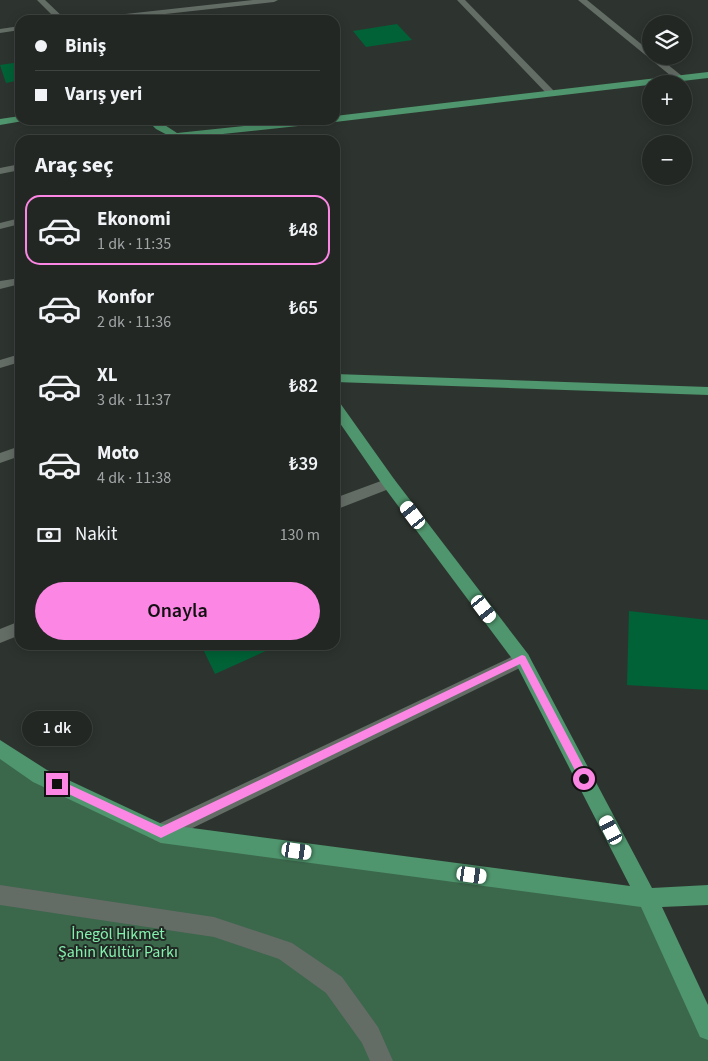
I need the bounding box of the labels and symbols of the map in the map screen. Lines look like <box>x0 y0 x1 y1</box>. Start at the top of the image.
car <box>397 499 428 531</box>
car <box>468 593 499 625</box>
callout: 1 dk <box>22 712 92 746</box>
route start <box>573 768 595 790</box>
route end <box>46 773 68 795</box>
car <box>597 813 624 847</box>
car <box>281 841 312 861</box>
car <box>456 865 487 885</box>
park label: İnegöl Hikmet Şahin Kültür Parkı <box>58 923 178 963</box>

